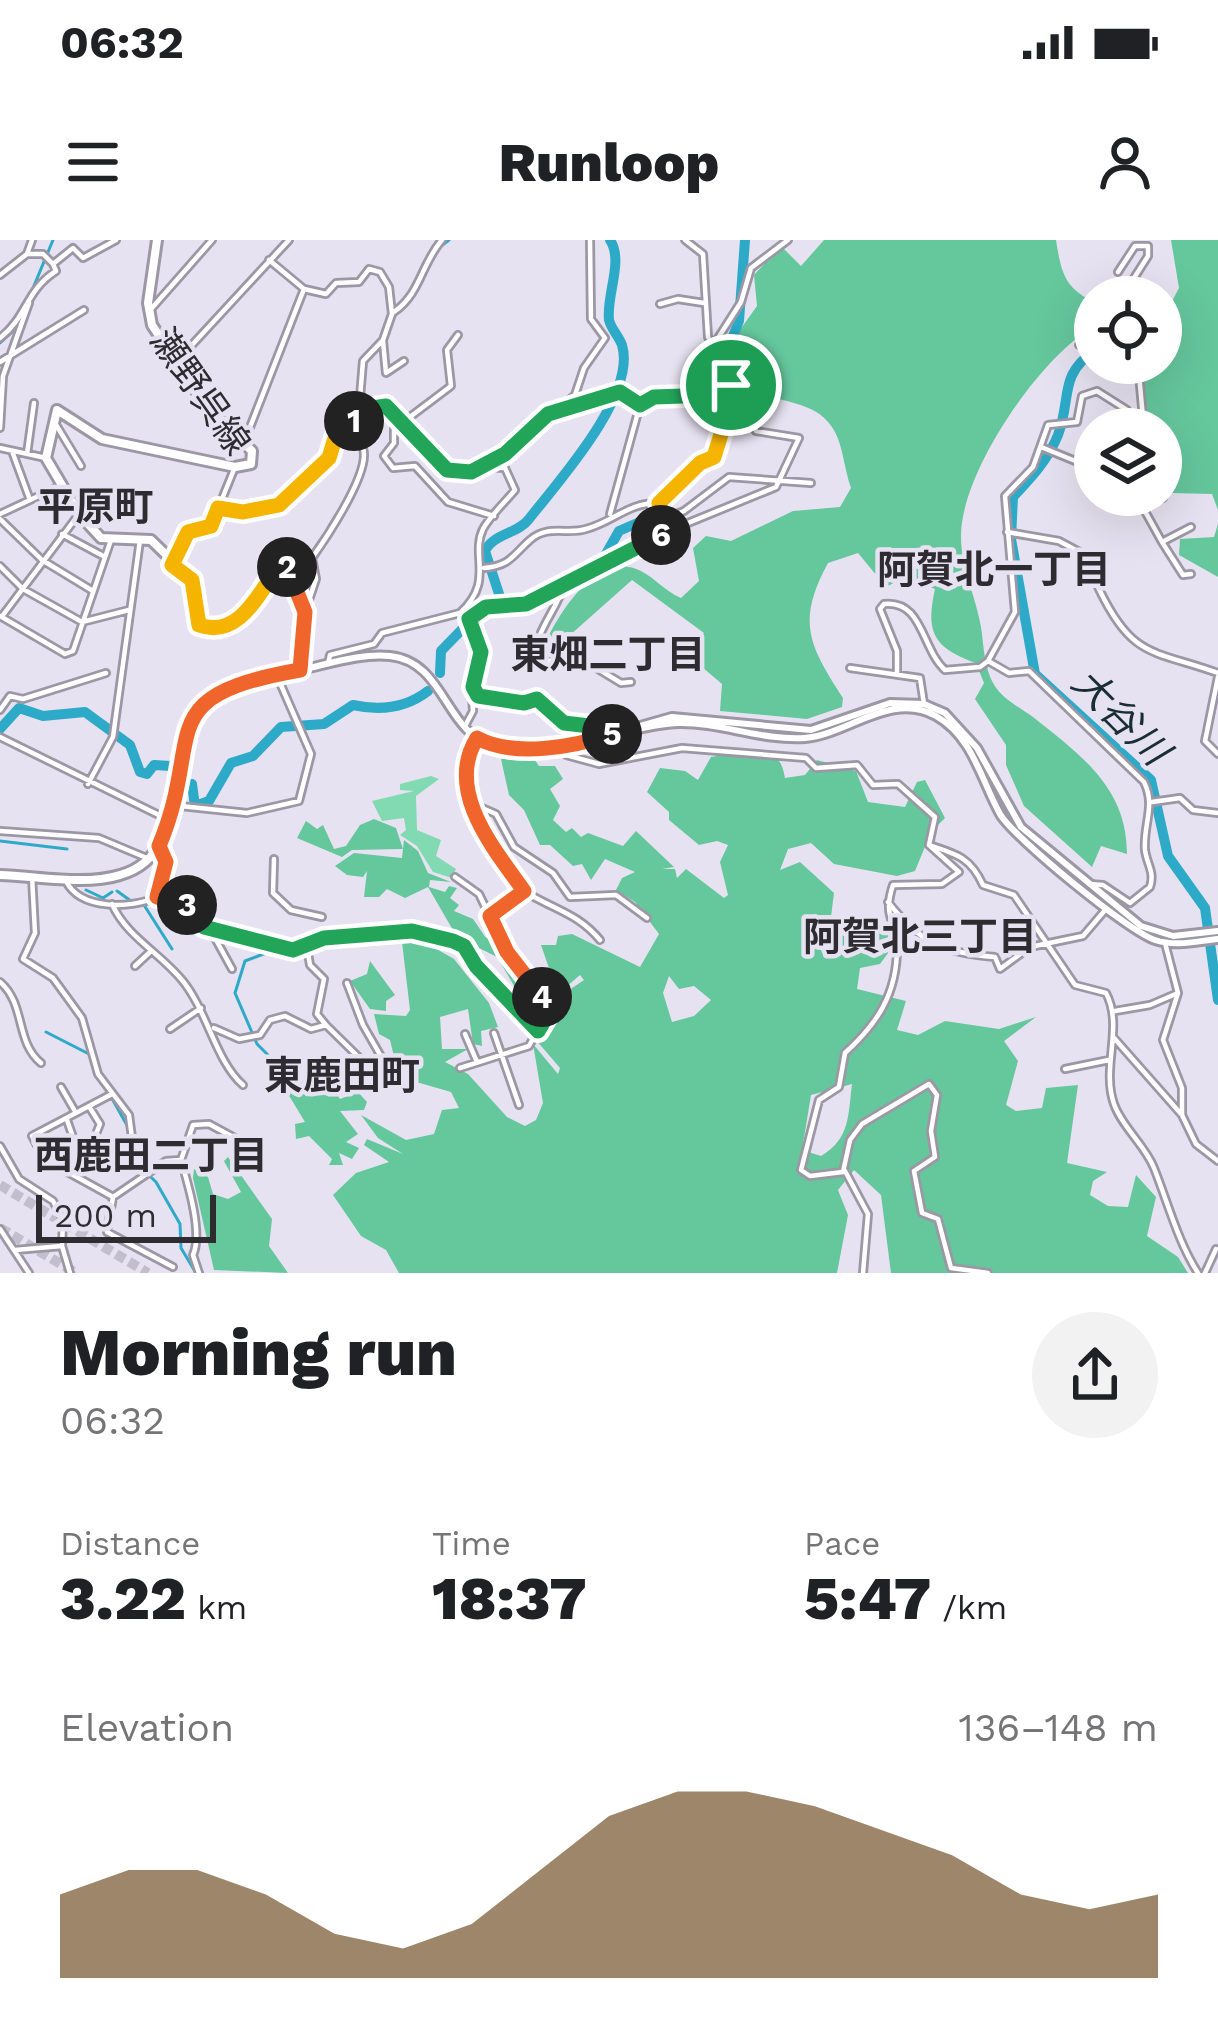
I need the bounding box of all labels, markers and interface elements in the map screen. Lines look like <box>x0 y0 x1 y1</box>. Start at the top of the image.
text: 06:32 <box>60 16 184 69</box>
icon: menu <box>60 129 126 195</box>
icon: person <box>1092 129 1158 195</box>
text: Runloop <box>499 131 719 194</box>
map controls <box>1074 276 1182 516</box>
button: locate <box>1074 276 1182 384</box>
street label: 瀬野呉線 <box>142 321 259 463</box>
pin <box>680 334 782 436</box>
icon: arrive <box>698 352 764 418</box>
pin: 1 <box>324 391 384 451</box>
text: 1 <box>347 401 361 440</box>
button: layers <box>1074 408 1182 516</box>
district label: 平原町 <box>36 484 154 529</box>
pin: 6 <box>631 505 691 565</box>
text: 6 <box>651 515 671 554</box>
pin: 2 <box>257 537 317 597</box>
text: 2 <box>277 547 297 586</box>
district label: 阿賀北一丁目 <box>877 547 1111 592</box>
district label: 東畑二丁目 <box>510 632 706 677</box>
water label: 大谷川 <box>1063 659 1181 776</box>
pin: 5 <box>582 704 642 764</box>
text: 5 <box>602 714 622 753</box>
pin: 3 <box>157 875 217 935</box>
text: 3 <box>177 885 197 924</box>
district label: 阿賀北三丁目 <box>803 914 1037 959</box>
pin: 4 <box>512 967 572 1027</box>
text: 4 <box>531 977 553 1016</box>
district label: 東鹿田町 <box>264 1053 420 1098</box>
district label: 西鹿田二丁目 <box>34 1133 268 1178</box>
scale bar <box>36 1189 216 1242</box>
text: 200 m <box>54 1196 157 1235</box>
button: share <box>1032 1312 1158 1438</box>
text: Morning run <box>60 1314 457 1391</box>
text: 06:32 <box>60 1398 165 1443</box>
text: Distance <box>60 1524 200 1563</box>
text: Time <box>432 1524 511 1563</box>
text: Pace <box>804 1524 880 1563</box>
text: 3.22 <box>60 1563 186 1634</box>
text: 18:37 <box>432 1563 587 1634</box>
text: 5:47 <box>804 1563 931 1634</box>
text: km <box>186 1588 247 1627</box>
text: /km <box>931 1588 1007 1627</box>
text: Elevation <box>60 1705 234 1750</box>
text: 136–148 m <box>959 1705 1158 1750</box>

